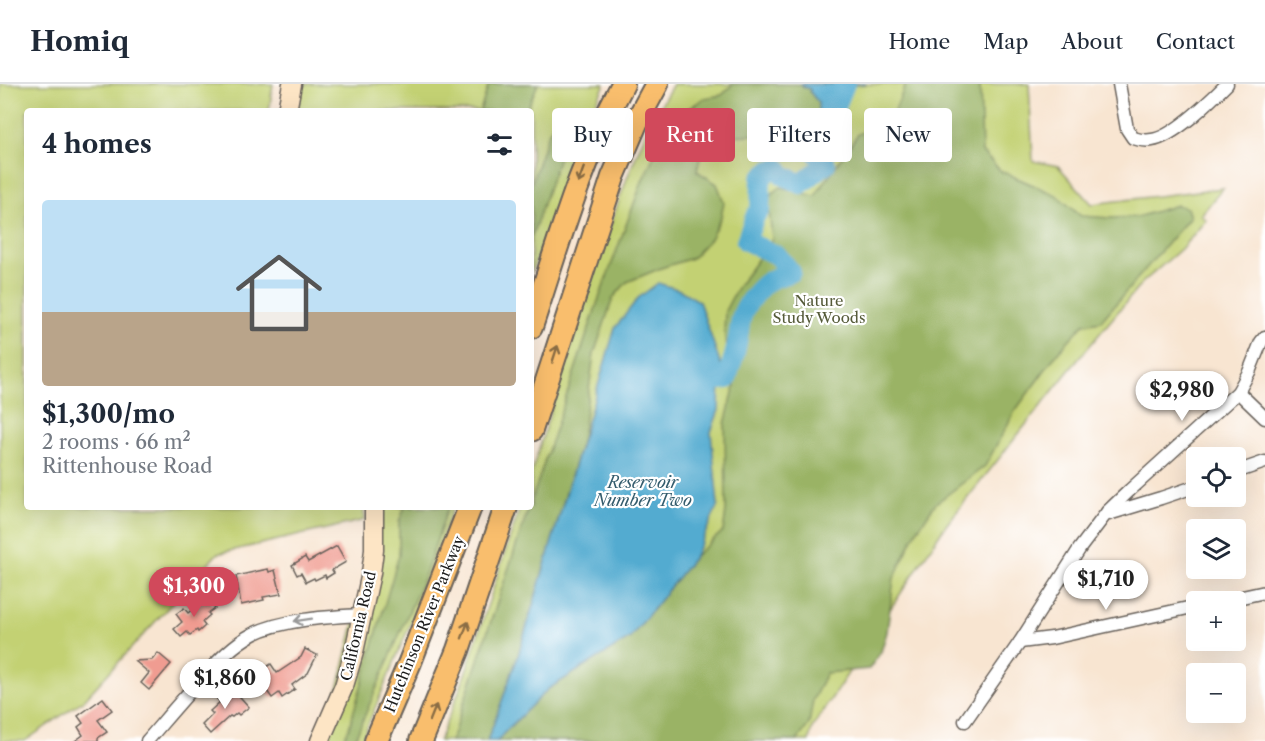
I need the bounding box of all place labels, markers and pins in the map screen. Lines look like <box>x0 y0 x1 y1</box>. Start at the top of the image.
pin: $2,980 <box>1133 371 1231 422</box>
pin: $1,710 <box>1057 560 1155 611</box>
pin: $1,300 <box>145 567 243 618</box>
pin: $1,860 <box>176 659 274 710</box>

